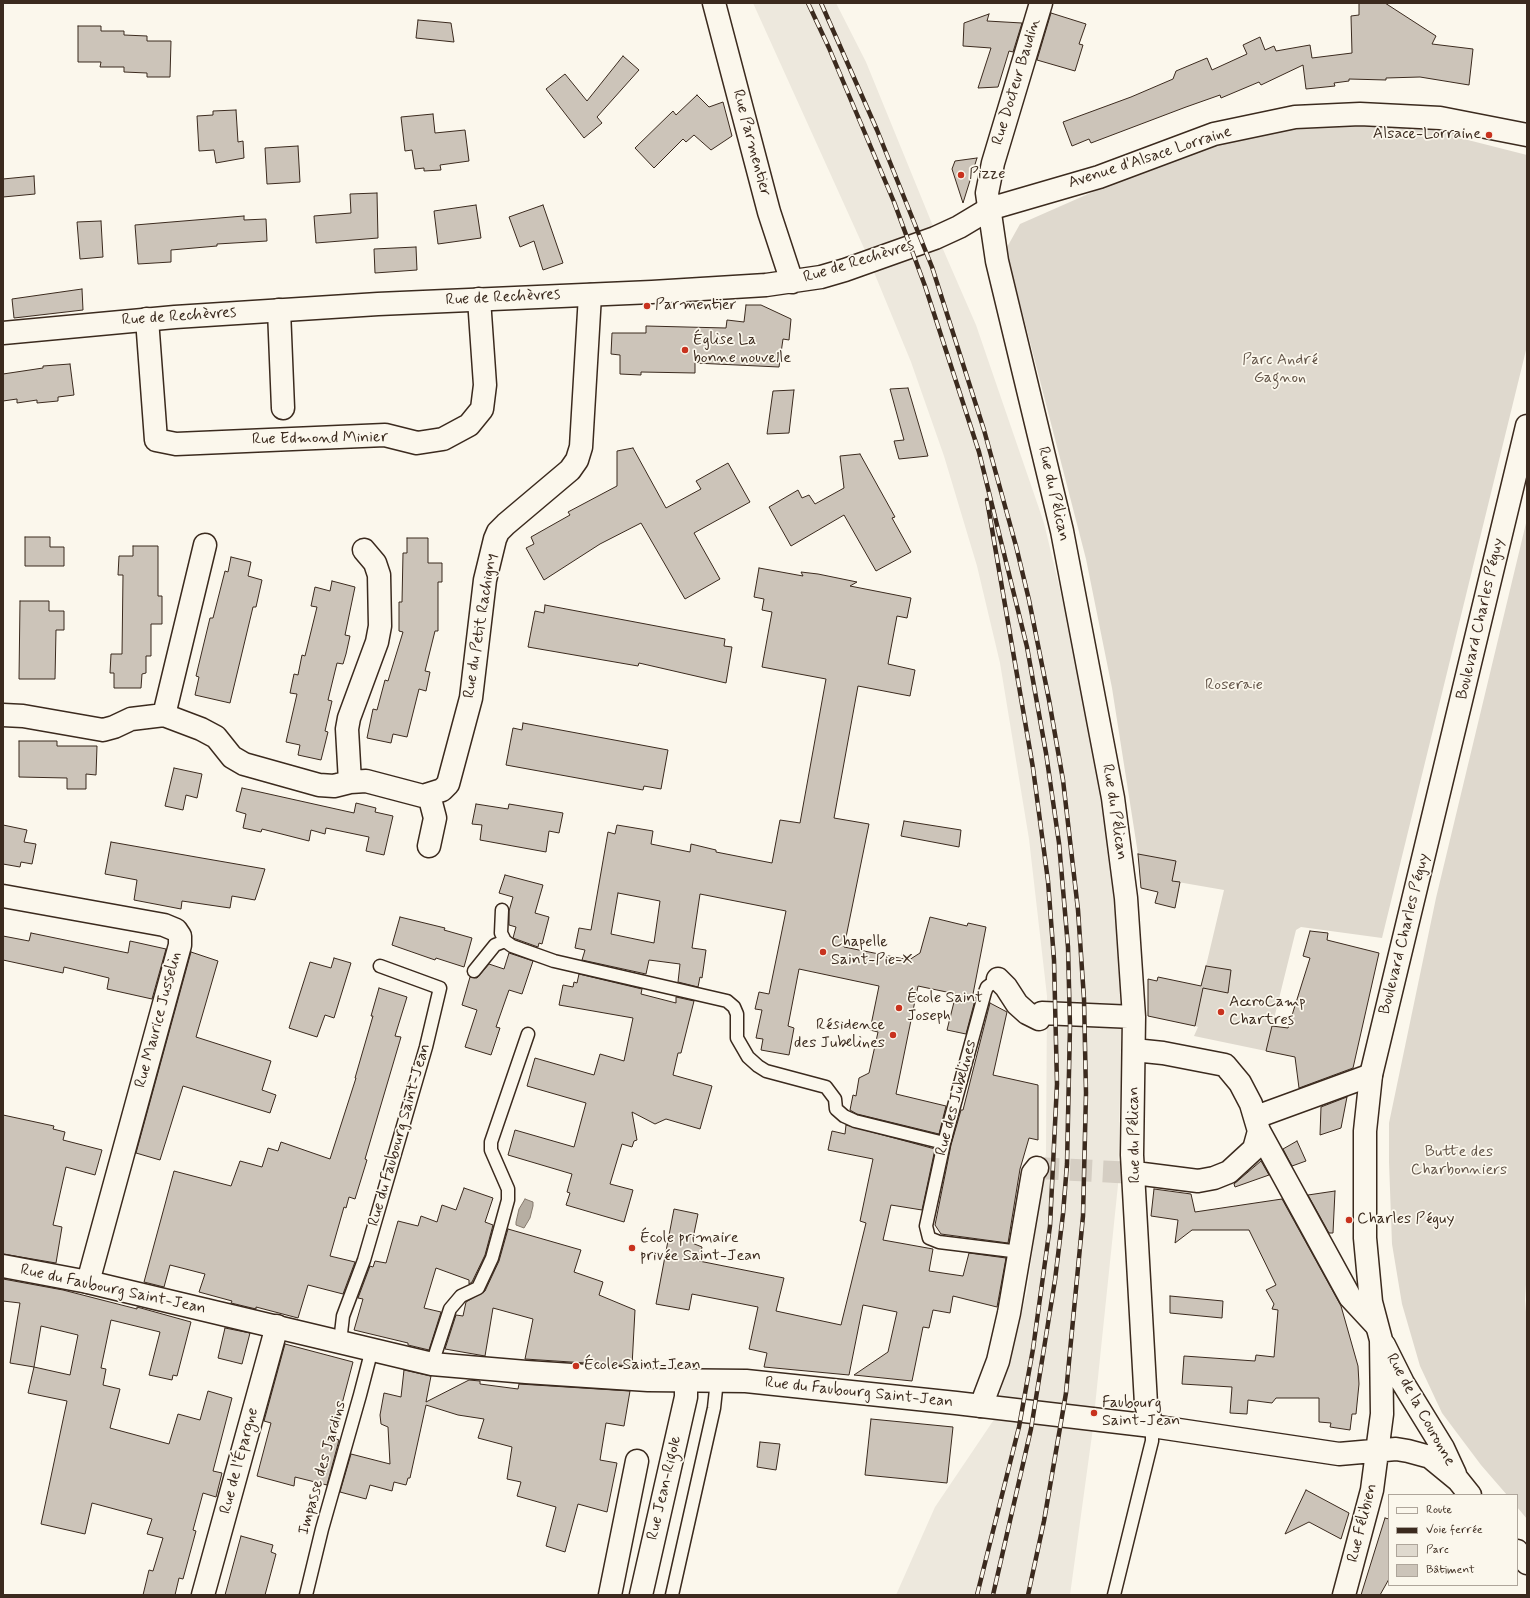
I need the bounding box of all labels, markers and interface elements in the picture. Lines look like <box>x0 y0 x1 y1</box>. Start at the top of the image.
street label: Rue Docteur Baudin <box>989 17 1045 147</box>
street label: Rue Parmentier <box>728 88 774 198</box>
street label: Avenue d'Alsace Lorraine <box>1066 123 1234 193</box>
place label: Alsace-Lorraine <box>1373 125 1481 145</box>
marker: Alsace-Lorraine <box>1484 130 1494 140</box>
place label: Pizze <box>969 165 1005 185</box>
marker: Pizze <box>956 170 966 180</box>
street label: Rue de Rechèvres <box>801 236 917 288</box>
street label: Rue de Rechèvres <box>445 285 561 311</box>
place label: Parmentier <box>655 296 736 316</box>
marker: Parmentier <box>642 301 652 311</box>
street label: Rue de Rechèvres <box>121 303 237 331</box>
place label: Église La bonne nouvelle <box>693 331 791 369</box>
marker: Église La bonne nouvelle <box>680 345 690 355</box>
park label: Parc André Gagnon <box>1242 351 1318 389</box>
street label: Rue Edmond Minier <box>252 428 388 450</box>
street label: Rue du Pélican <box>1033 445 1073 543</box>
street label: Boulevard Charles Péguy <box>1453 536 1509 702</box>
street label: Rue du Petit Rachigny <box>460 552 502 700</box>
park label: Roseraie <box>1205 676 1263 696</box>
street label: Rue du Pélican <box>1097 763 1131 861</box>
street label: Boulevard Charles Péguy <box>1376 851 1434 1017</box>
place label: Chapelle Saint-Pie-X <box>831 933 912 971</box>
marker: Chapelle Saint-Pie-X <box>818 947 828 957</box>
street label: Rue Maurice Jusselin <box>132 950 186 1090</box>
place label: École Saint Joseph <box>907 989 983 1027</box>
place label: AccroCamp Chartres <box>1229 993 1306 1031</box>
marker: École Saint Joseph <box>894 1003 904 1013</box>
marker: AccroCamp Chartres <box>1216 1007 1226 1017</box>
place label: Résidence des Jubelines <box>794 1016 885 1054</box>
marker: Résidence des Jubelines <box>888 1030 898 1040</box>
street label: Rue des Jubelines <box>932 1038 982 1158</box>
street label: Rue du Faubourg Saint-Jean <box>365 1041 435 1229</box>
street label: Rue du Pélican <box>1125 1086 1145 1184</box>
park label: Butte des Charbonniers <box>1411 1143 1507 1181</box>
place label: Charles Péguy <box>1357 1210 1454 1230</box>
marker: Charles Péguy <box>1344 1215 1354 1225</box>
place label: École primaire privée Saint-Jean <box>640 1229 761 1267</box>
marker: École primaire privée Saint-Jean <box>627 1243 637 1253</box>
street label: Rue du Faubourg Saint-Jean <box>18 1261 208 1319</box>
street label: Rue de la Couronne <box>1381 1350 1459 1470</box>
place label: École Saint-Jean <box>584 1356 701 1376</box>
marker: École Saint-Jean <box>571 1361 581 1371</box>
street label: Rue du Faubourg Saint-Jean <box>764 1374 954 1412</box>
place label: Faubourg Saint-Jean <box>1102 1394 1180 1432</box>
street label: Impasse des Jardins <box>295 1399 351 1537</box>
street label: Rue de l'Épargne <box>217 1406 263 1516</box>
marker: Faubourg Saint-Jean <box>1089 1408 1099 1418</box>
street label: Rue Jean-Rigole <box>644 1434 686 1542</box>
street label: Rue Félibien <box>1344 1482 1382 1564</box>
legend <box>1388 1494 1518 1586</box>
text: Route <box>1426 1502 1452 1518</box>
text: Voie ferrée <box>1426 1522 1483 1538</box>
text: Parc <box>1426 1542 1449 1558</box>
text: Bâtiment <box>1426 1562 1475 1578</box>

